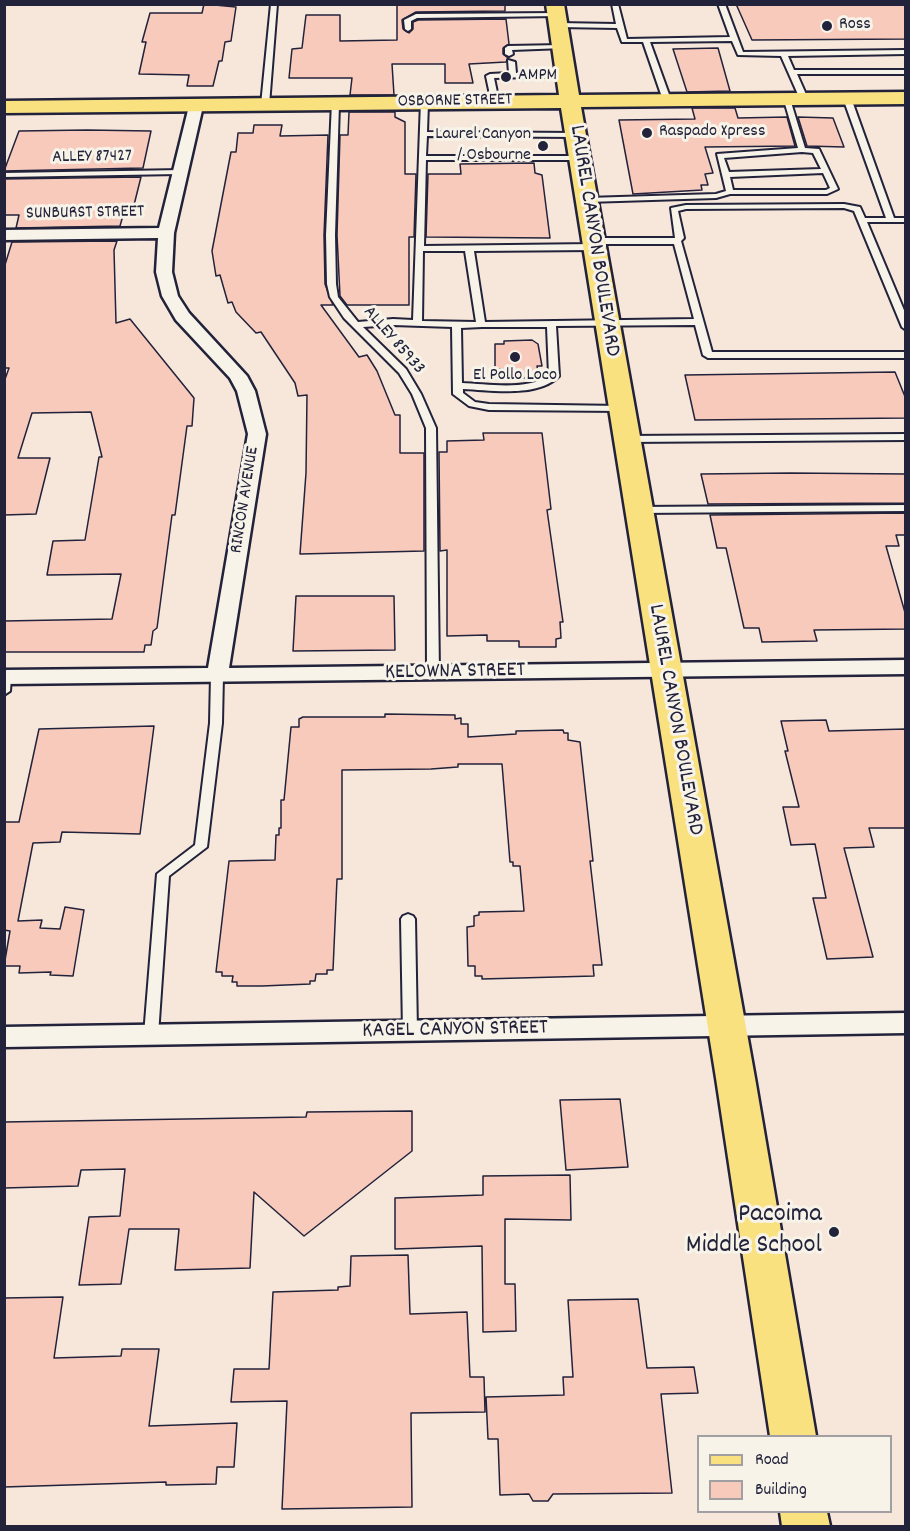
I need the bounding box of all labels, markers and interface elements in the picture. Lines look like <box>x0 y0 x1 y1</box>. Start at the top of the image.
place label: Ross <box>839 15 871 37</box>
marker: Ross <box>820 19 834 33</box>
place label: AMPM <box>518 66 557 88</box>
marker: AMPM <box>499 70 513 84</box>
street label: OSBORNE STREET <box>398 90 512 114</box>
place label: Raspado Xpress <box>659 122 766 144</box>
street label: LAUREL CANYON BOULEVARD <box>562 123 624 359</box>
place label: Laurel Canyon / Osbourne <box>435 125 531 168</box>
marker: Raspado Xpress <box>640 126 654 140</box>
marker: Laurel Canyon / Osbourne <box>536 139 550 153</box>
street label: ALLEY 87427 <box>52 147 132 169</box>
street label: SUNBURST STREET <box>26 202 144 226</box>
street label: ALLEY 85933 <box>358 303 428 379</box>
marker: El Pollo Loco <box>508 350 522 364</box>
place label: El Pollo Loco <box>473 366 557 388</box>
street label: RINCON AVENUE <box>227 445 265 555</box>
street label: LAUREL CANYON BOULEVARD <box>641 602 707 838</box>
street label: KELOWNA STREET <box>385 659 525 687</box>
street label: KAGEL CANYON STREET <box>362 1016 548 1046</box>
place label: Pacoima Middle School <box>686 1200 822 1263</box>
marker: Pacoima Middle School <box>827 1225 841 1239</box>
legend <box>697 1435 892 1513</box>
text: Road <box>755 1448 789 1473</box>
text: Building <box>755 1478 807 1503</box>

